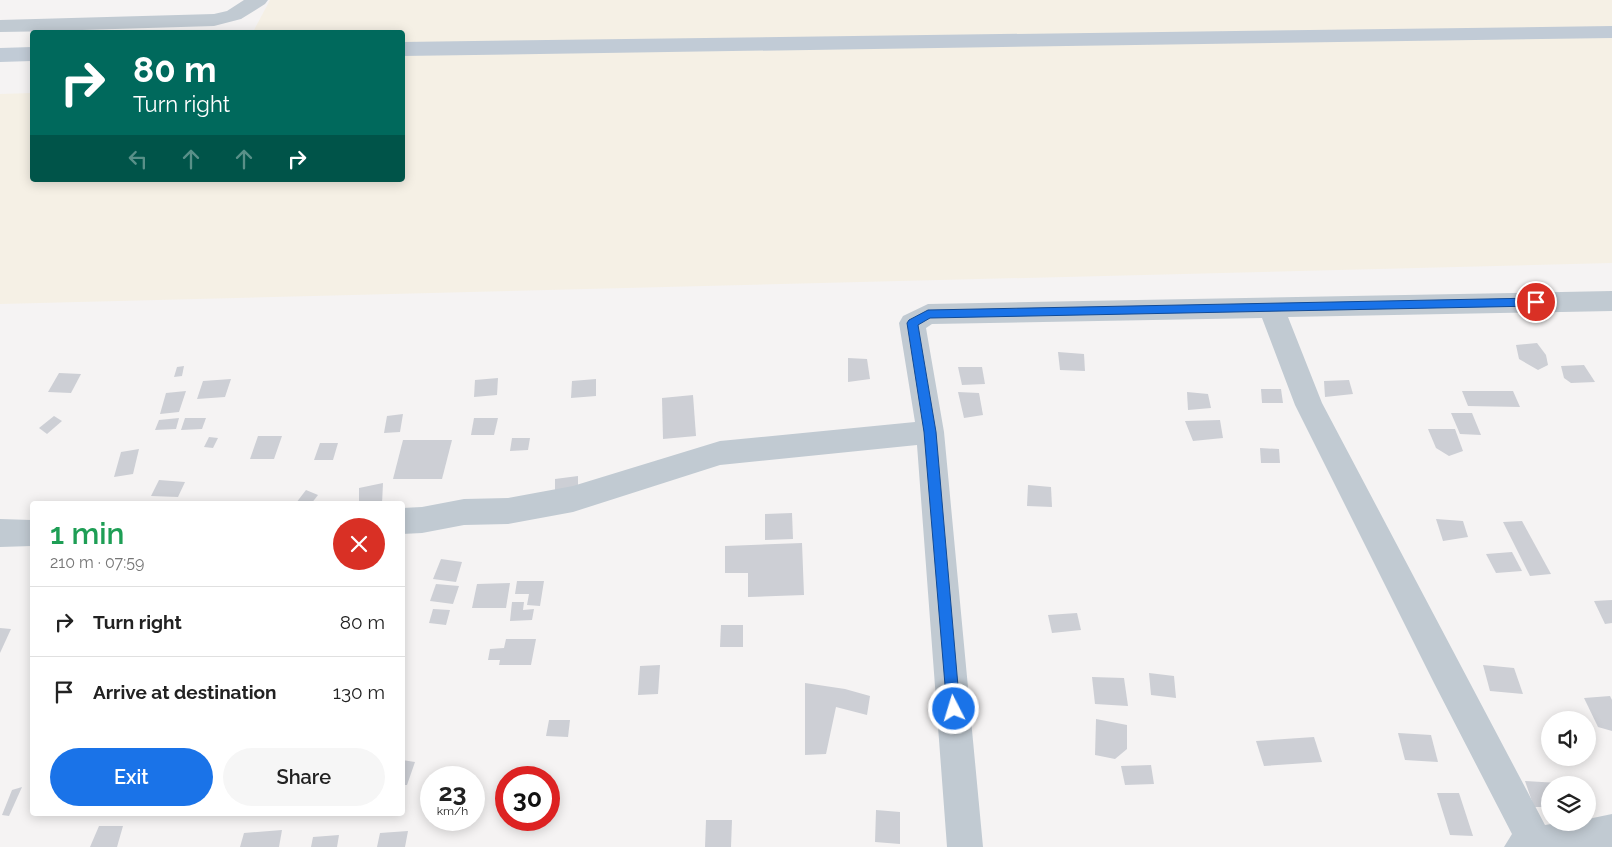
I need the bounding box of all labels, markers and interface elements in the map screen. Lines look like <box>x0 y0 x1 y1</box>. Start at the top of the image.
text: 80 m <box>133 49 217 90</box>
icon: right <box>50 50 115 115</box>
text: Turn right <box>133 91 230 117</box>
icon: left <box>124 145 152 173</box>
icon: ahead <box>177 145 205 173</box>
icon: ahead <box>230 145 258 173</box>
icon: right <box>283 145 311 173</box>
pin <box>1515 281 1557 323</box>
icon: arrive <box>1522 288 1550 316</box>
text: 1 min <box>50 516 125 551</box>
button: close <box>333 518 385 570</box>
text: 210 m · 07:59 <box>50 553 144 572</box>
icon: right <box>50 608 78 636</box>
text: Turn right <box>93 611 182 633</box>
text: 80 m <box>340 611 385 633</box>
icon: arrive <box>50 678 78 706</box>
text: Arrive at destination <box>93 681 277 703</box>
text: 130 m <box>333 681 385 703</box>
position arrow <box>927 682 979 734</box>
map controls <box>1541 711 1596 831</box>
button: sound <box>1541 711 1596 766</box>
button: Exit <box>50 748 213 806</box>
button: Share <box>223 748 385 806</box>
speed limit sign: 30 <box>495 766 560 831</box>
button: layers <box>1541 776 1596 831</box>
text: 23 <box>438 777 467 807</box>
text: km/h <box>437 804 468 818</box>

